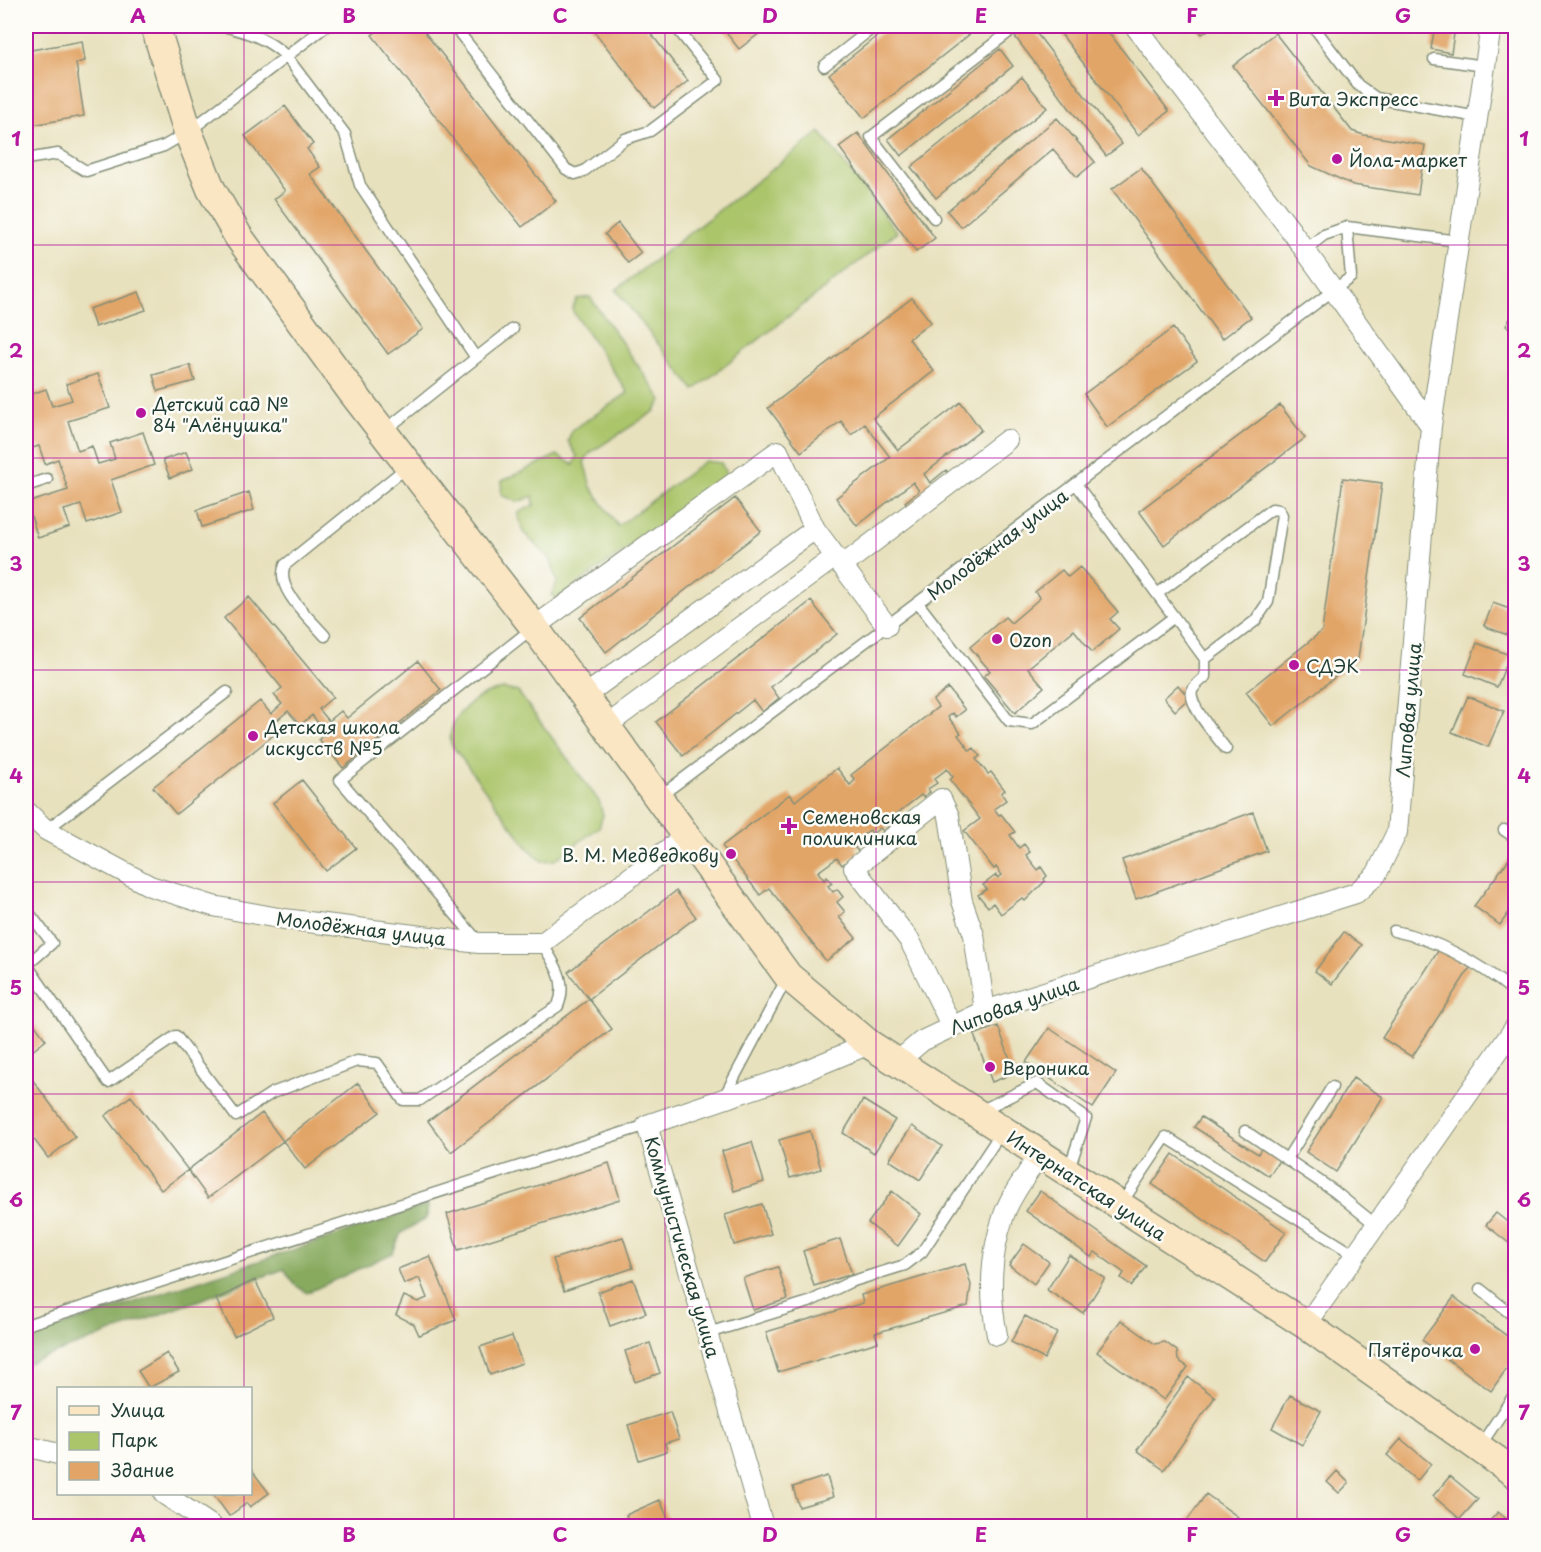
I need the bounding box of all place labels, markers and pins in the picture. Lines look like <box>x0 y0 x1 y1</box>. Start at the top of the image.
place label: Вита Экспресс <box>1288 85 1419 112</box>
marker: Вита Экспресс <box>1269 91 1283 105</box>
place label: Йола-маркет <box>1349 146 1467 173</box>
marker: Йола-маркет <box>1330 152 1344 166</box>
place label: Детский сад № 84 "Алёнушка" <box>152 390 288 438</box>
marker: Детский сад № 84 "Алёнушка" <box>134 406 148 420</box>
place label: Ozon <box>1009 626 1052 653</box>
marker: Ozon <box>990 632 1004 646</box>
place label: СДЭК <box>1306 652 1359 679</box>
marker: СДЭК <box>1287 658 1301 672</box>
place label: Детская школа искусств №5 <box>264 713 400 761</box>
marker: Детская школа искусств №5 <box>246 729 260 743</box>
place label: Семеновская поликлиника <box>802 803 922 851</box>
marker: Семеновская поликлиника <box>780 817 798 835</box>
place label: В. М. Медведкову <box>562 841 719 868</box>
marker: В. М. Медведкову <box>724 847 738 861</box>
place label: Вероника <box>1002 1054 1090 1081</box>
marker: Вероника <box>983 1060 997 1074</box>
place label: Пятёрочка <box>1368 1336 1464 1363</box>
marker: Пятёрочка <box>1468 1342 1482 1356</box>

